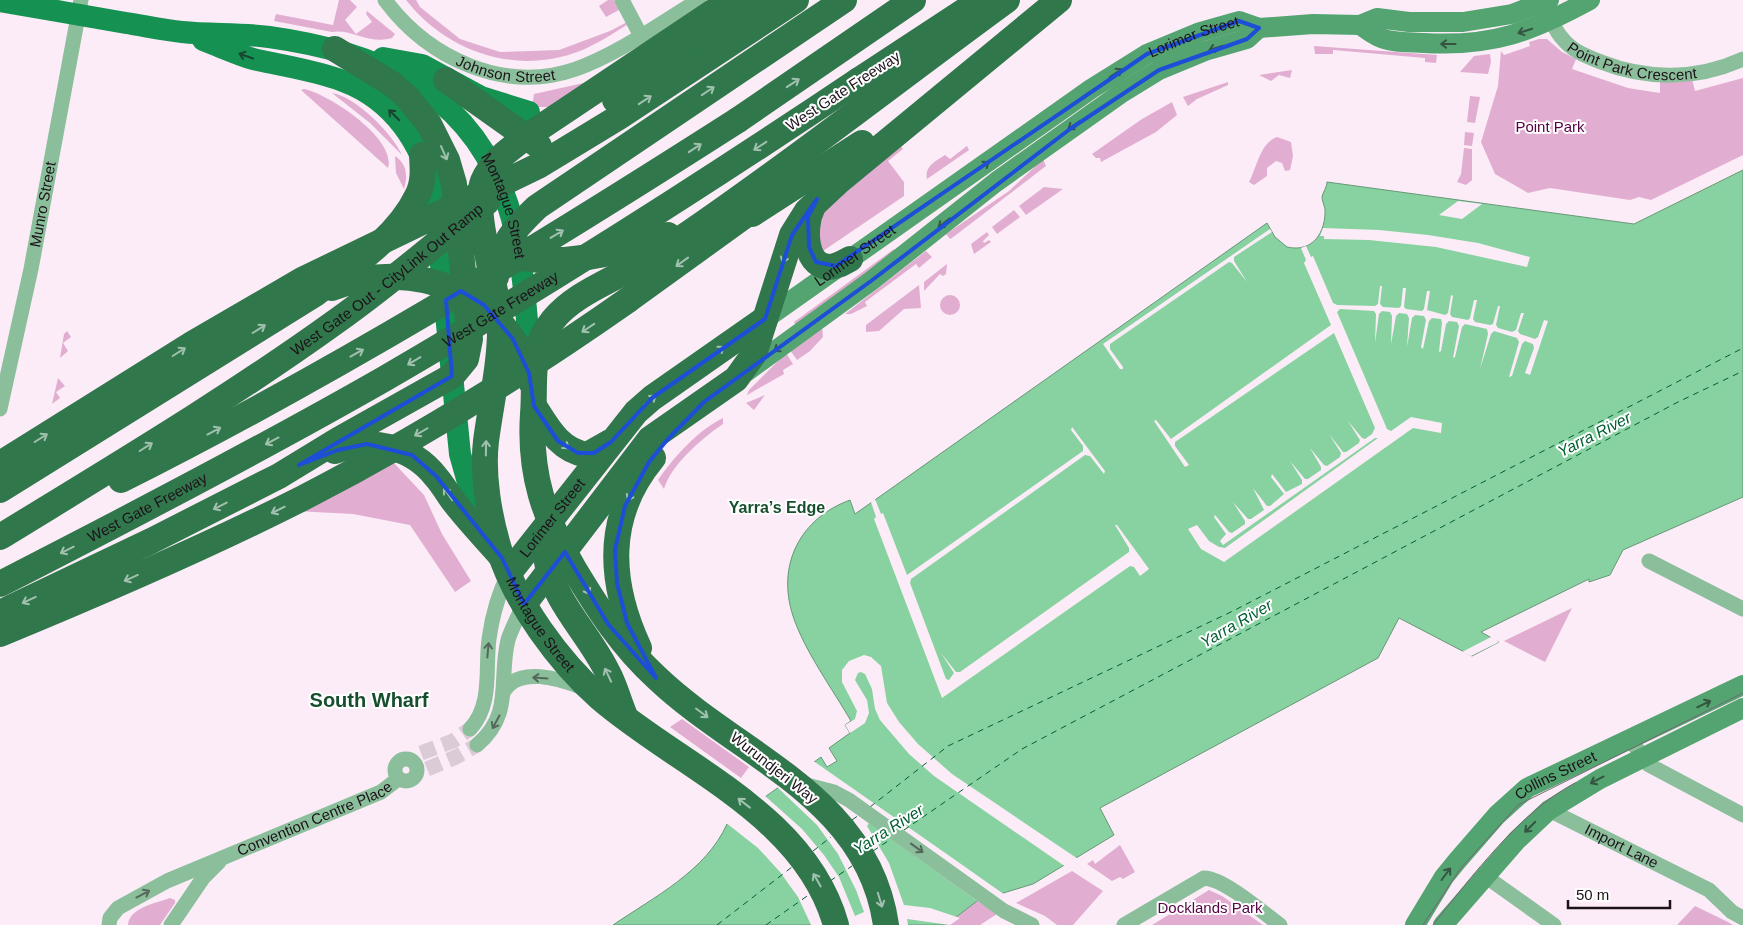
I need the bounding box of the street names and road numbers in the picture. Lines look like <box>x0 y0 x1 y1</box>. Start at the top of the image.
street label: Lorimer Street <box>1146 12 1242 60</box>
street label: Point Park Crescent <box>1564 38 1699 83</box>
street label: West Gate Freeway <box>783 47 903 134</box>
street label: Johnson Street <box>454 52 557 85</box>
street label: Montague Street <box>478 150 529 261</box>
street label: Munro Street <box>26 159 59 249</box>
street label: West Gate Out - CityLink Out Ramp <box>287 200 486 359</box>
street label: Lorimer Street <box>811 220 899 290</box>
street label: West Gate Freeway <box>439 267 562 351</box>
street label: West Gate Freeway <box>85 469 210 545</box>
street label: Lorimer Street <box>516 474 589 560</box>
street label: Montague Street <box>503 574 579 676</box>
street label: Wurundjeri Way <box>727 728 822 807</box>
street label: Collins Street <box>1511 747 1599 803</box>
street label: Convention Centre Place <box>234 778 395 859</box>
street label: Import Lane <box>1582 820 1661 871</box>

